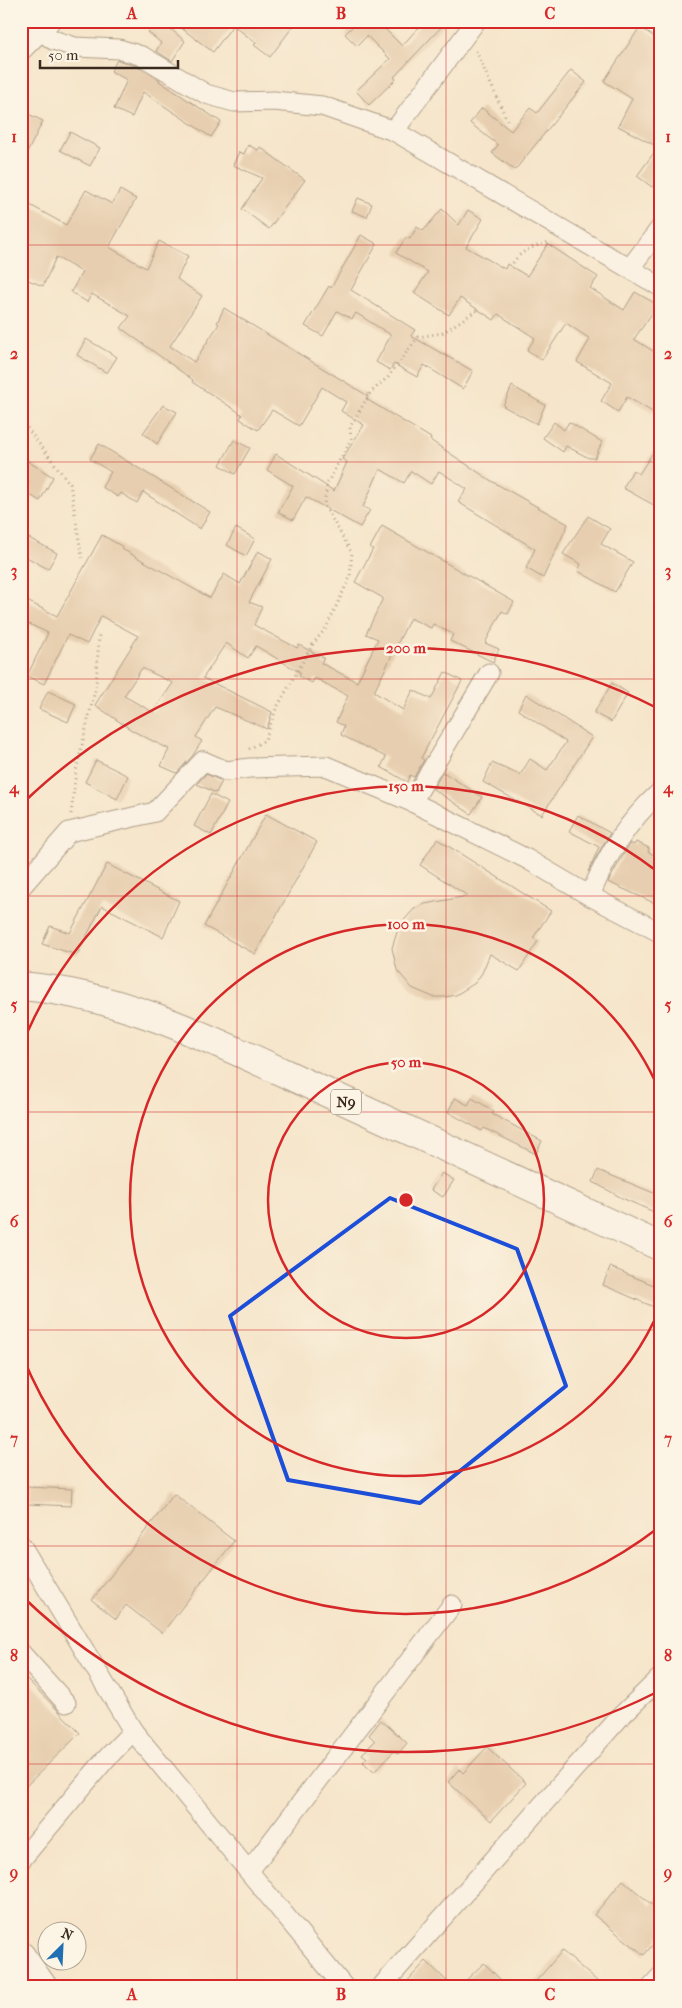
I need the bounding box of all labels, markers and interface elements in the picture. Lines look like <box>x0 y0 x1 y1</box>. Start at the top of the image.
text: A <box>126 4 138 23</box>
text: B <box>336 4 346 23</box>
text: C <box>545 4 556 23</box>
scale bar <box>40 38 178 70</box>
text: 50 m <box>48 46 79 64</box>
text: 1 <box>11 127 17 146</box>
text: 1 <box>665 127 671 146</box>
text: 2 <box>10 344 18 363</box>
text: 2 <box>664 344 672 363</box>
text: 3 <box>11 561 17 581</box>
text: 3 <box>665 561 671 581</box>
text: 200 m <box>386 639 426 657</box>
text: 150 m <box>388 777 424 795</box>
text: 4 <box>8 778 20 798</box>
text: 4 <box>662 778 674 798</box>
text: 100 m <box>387 915 425 933</box>
text: 5 <box>11 995 18 1014</box>
text: 5 <box>665 995 672 1014</box>
text: 50 m <box>391 1053 422 1071</box>
road number: N9 <box>331 1090 361 1114</box>
centre of rings <box>397 1191 415 1209</box>
text: 6 <box>10 1212 19 1231</box>
text: 6 <box>664 1212 673 1231</box>
text: 7 <box>9 1429 18 1448</box>
text: 7 <box>663 1429 672 1448</box>
text: 8 <box>10 1646 18 1665</box>
text: 8 <box>664 1646 672 1665</box>
text: 9 <box>9 1863 18 1883</box>
text: 9 <box>663 1863 672 1883</box>
north arrow <box>38 1920 88 1970</box>
text: N <box>59 1925 76 1945</box>
text: A <box>126 1985 138 2004</box>
text: B <box>336 1985 346 2004</box>
text: C <box>545 1985 556 2004</box>

